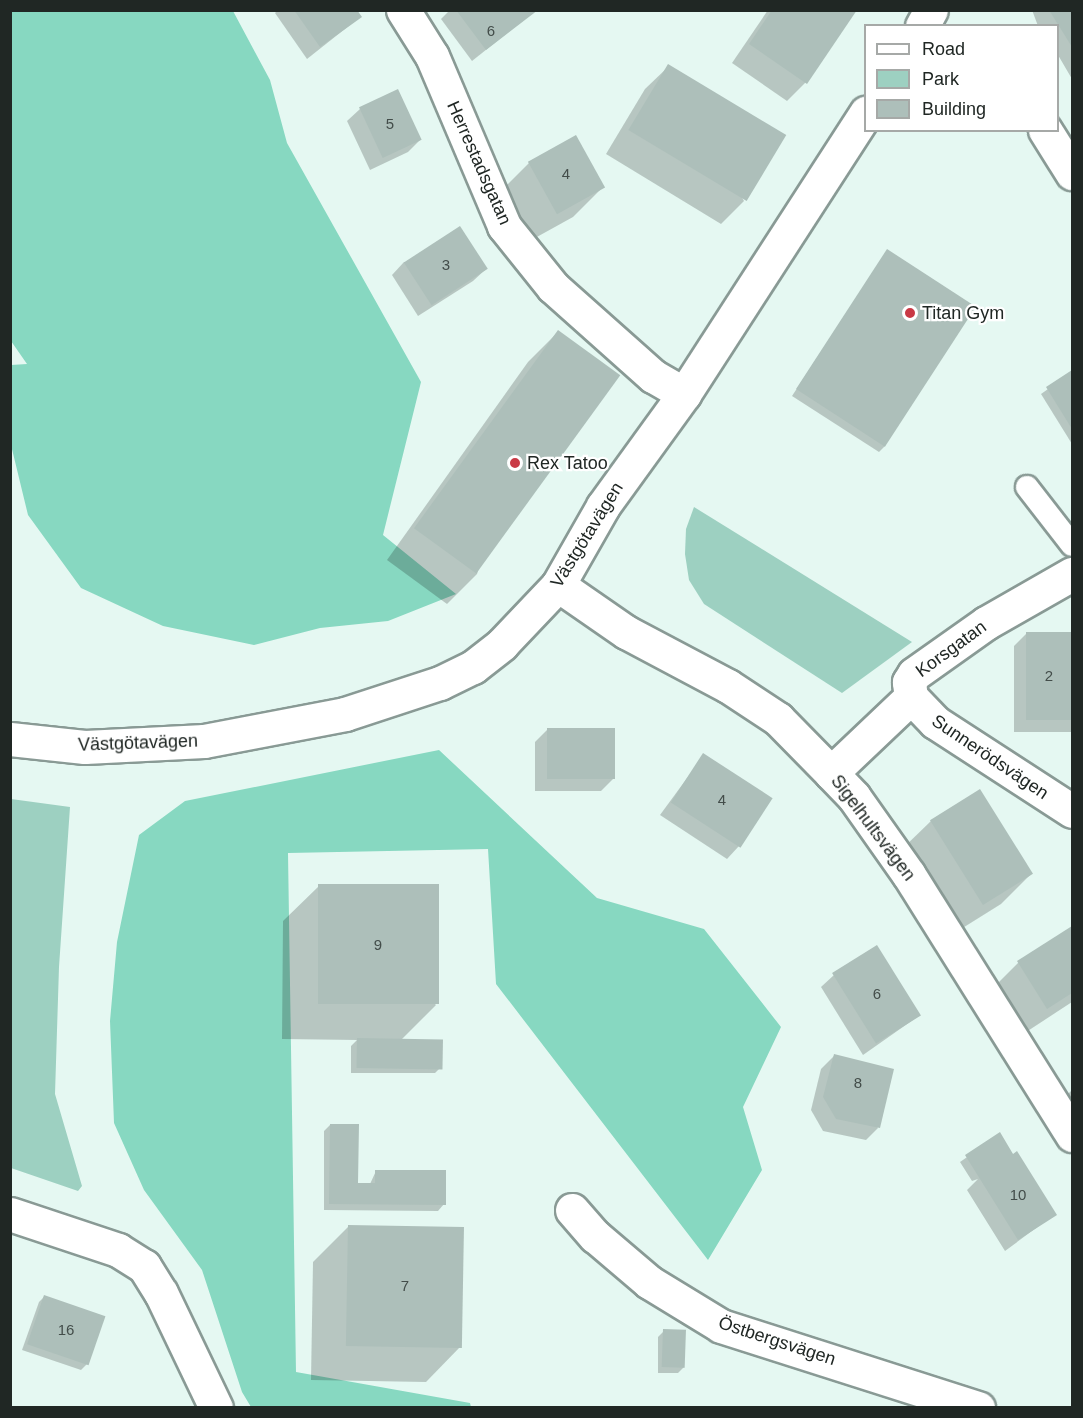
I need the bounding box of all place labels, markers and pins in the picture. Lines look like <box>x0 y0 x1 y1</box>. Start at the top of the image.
place label: Titan Gym <box>922 302 1004 324</box>
marker: Titan Gym <box>903 306 917 320</box>
place label: Rex Tatoo <box>527 452 608 474</box>
marker: Rex Tatoo <box>508 456 522 470</box>

